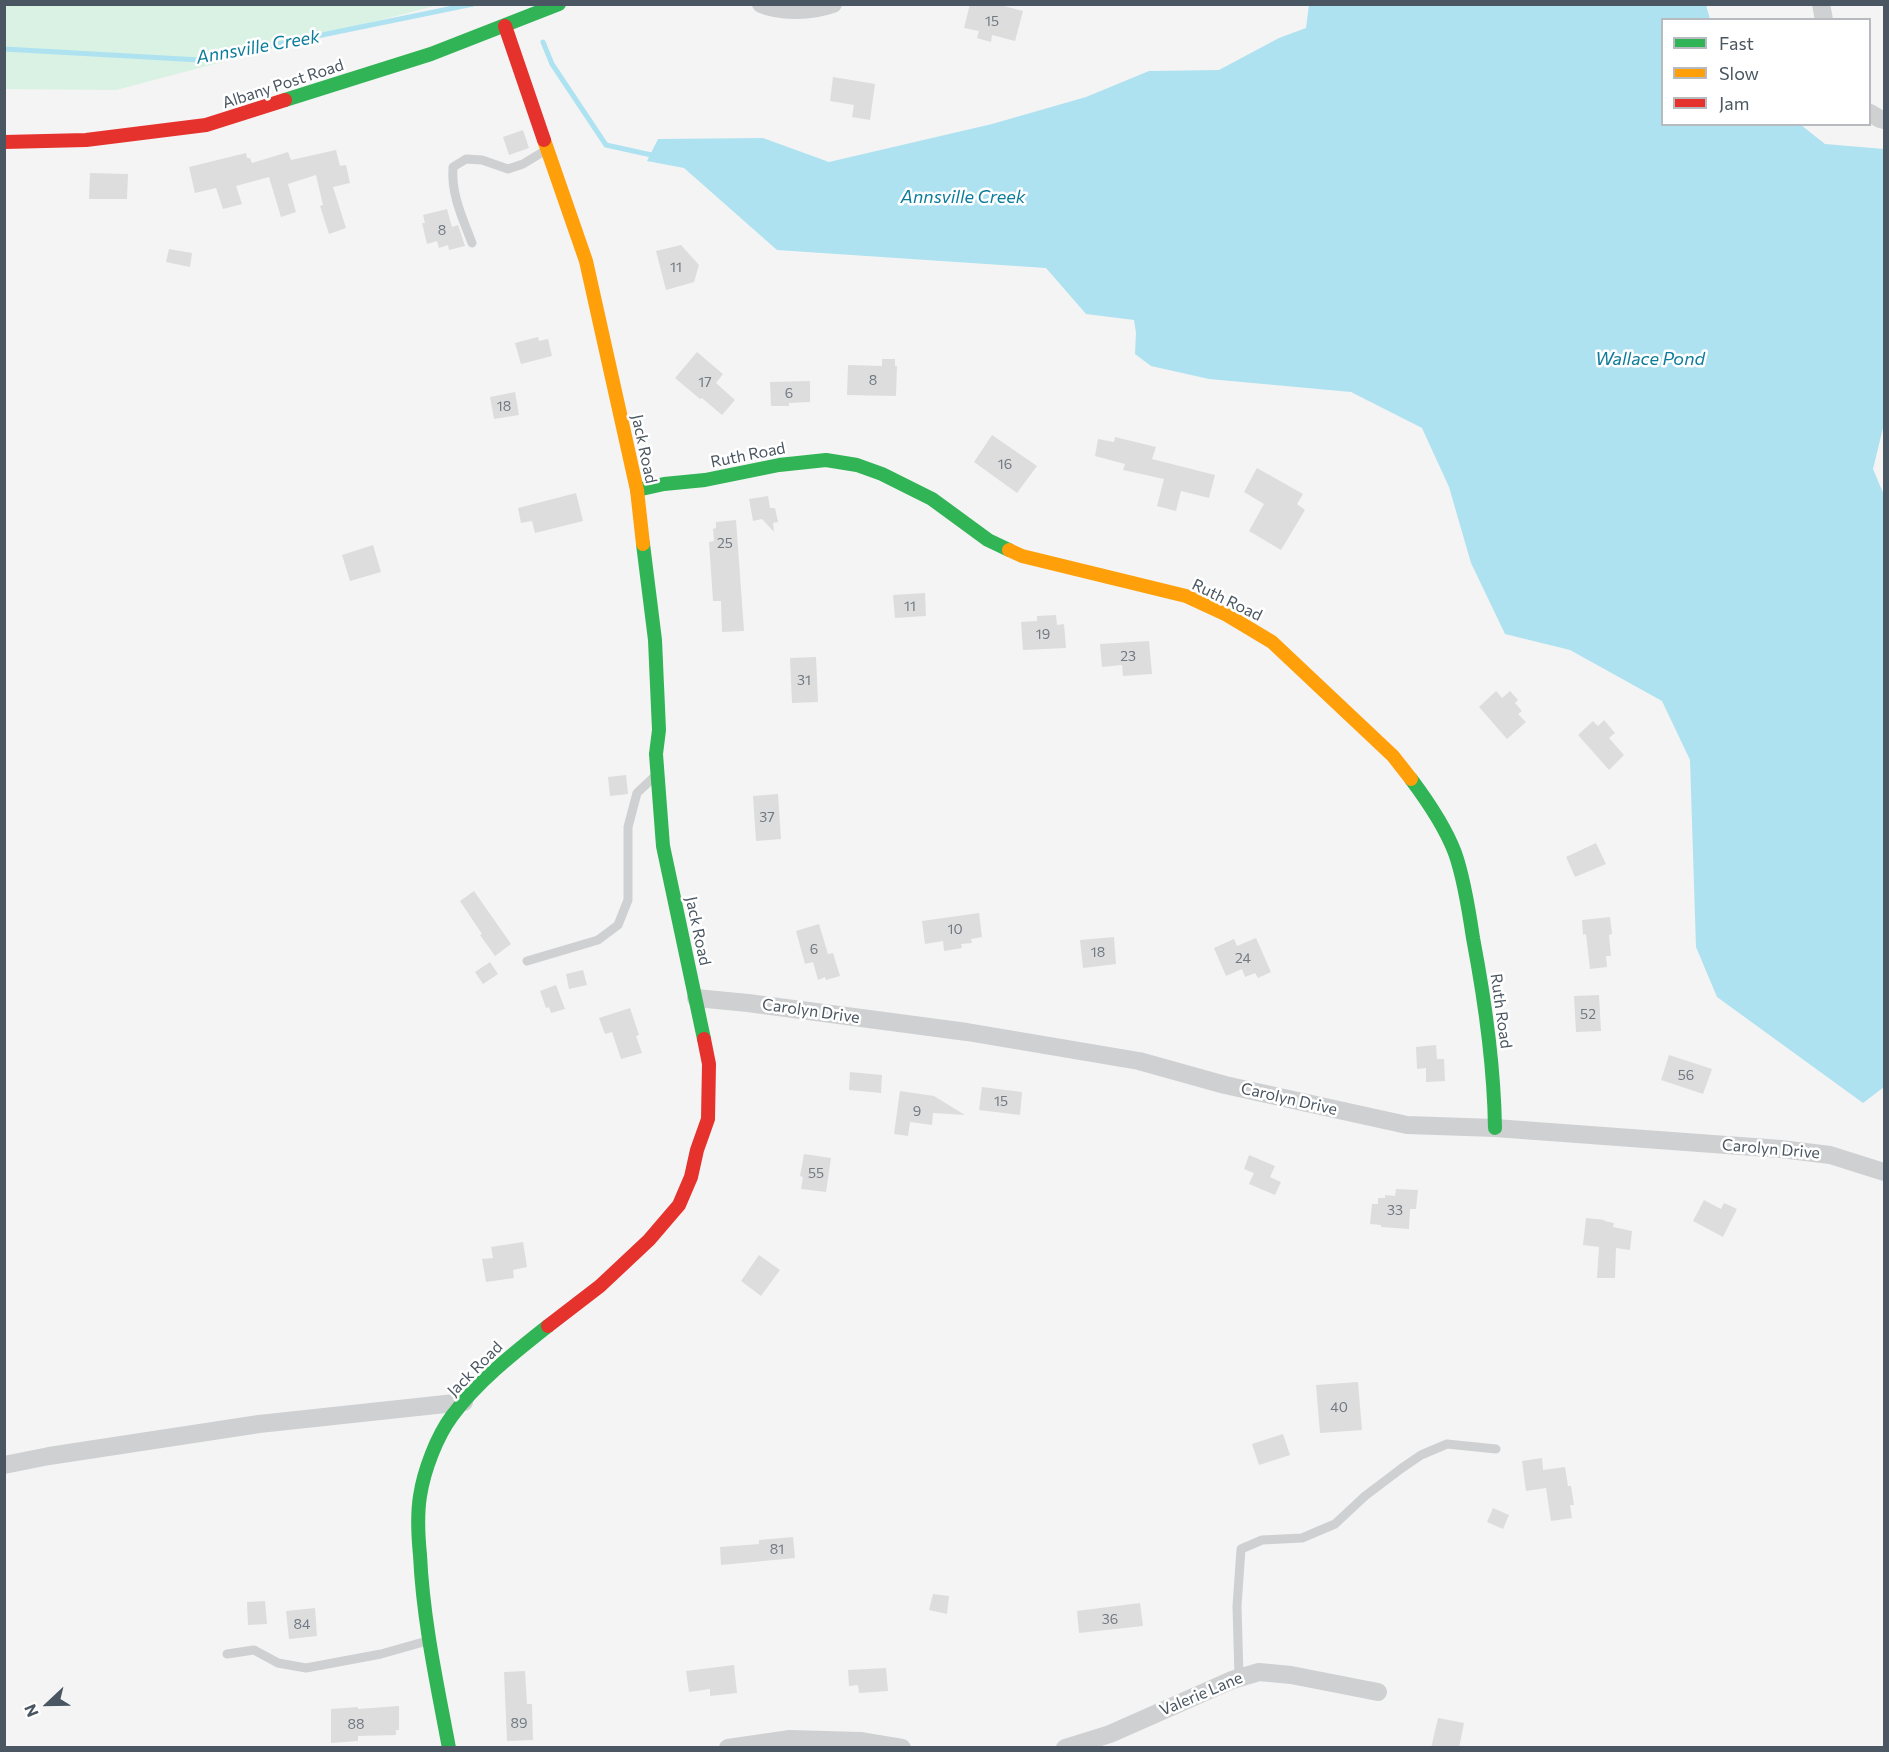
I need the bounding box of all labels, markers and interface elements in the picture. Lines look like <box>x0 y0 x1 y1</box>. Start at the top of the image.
house number: 15 <box>985 13 999 29</box>
legend <box>1661 18 1871 126</box>
water label: Annsville Creek <box>195 26 321 68</box>
text: Fast <box>1719 32 1754 54</box>
street label: Albany Post Road <box>220 55 346 113</box>
text: Slow <box>1719 62 1759 84</box>
text: Jam <box>1719 92 1749 114</box>
water label: Annsville Creek <box>901 186 1025 208</box>
house number: 8 <box>438 222 446 238</box>
house number: 11 <box>670 259 682 275</box>
water label: Wallace Pond <box>1595 348 1705 370</box>
house number: 8 <box>869 372 877 388</box>
house number: 17 <box>698 374 712 390</box>
house number: 6 <box>785 385 793 401</box>
house number: 18 <box>497 398 511 414</box>
street label: Jack Road <box>627 413 661 485</box>
street label: Ruth Road <box>709 438 787 472</box>
house number: 16 <box>998 456 1012 472</box>
house number: 25 <box>717 535 733 551</box>
street label: Ruth Road <box>1189 575 1265 625</box>
house number: 11 <box>904 598 916 614</box>
house number: 19 <box>1036 626 1050 642</box>
house number: 23 <box>1120 648 1136 664</box>
house number: 31 <box>797 672 811 688</box>
house number: 37 <box>759 809 775 825</box>
street label: Jack Road <box>681 895 715 967</box>
house number: 10 <box>947 921 963 937</box>
house number: 6 <box>810 941 818 957</box>
house number: 18 <box>1091 944 1105 960</box>
house number: 24 <box>1235 950 1251 966</box>
street label: Ruth Road <box>1486 972 1516 1050</box>
street label: Carolyn Drive <box>761 995 861 1027</box>
house number: 52 <box>1580 1006 1596 1022</box>
house number: 56 <box>1678 1067 1694 1083</box>
street label: Carolyn Drive <box>1239 1079 1339 1119</box>
house number: 15 <box>994 1093 1008 1109</box>
house number: 9 <box>913 1103 921 1119</box>
street label: Carolyn Drive <box>1721 1135 1821 1163</box>
house number: 55 <box>808 1165 824 1181</box>
house number: 33 <box>1387 1202 1403 1218</box>
street label: Jack Road <box>443 1337 507 1401</box>
house number: 40 <box>1330 1399 1348 1415</box>
house number: 81 <box>770 1541 784 1557</box>
house number: 36 <box>1102 1611 1118 1627</box>
house number: 84 <box>294 1616 310 1632</box>
street label: Valerie Lane <box>1157 1668 1245 1720</box>
north arrow <box>18 1674 78 1734</box>
text: N <box>20 1702 42 1720</box>
house number: 89 <box>511 1715 527 1731</box>
house number: 88 <box>348 1716 364 1732</box>

